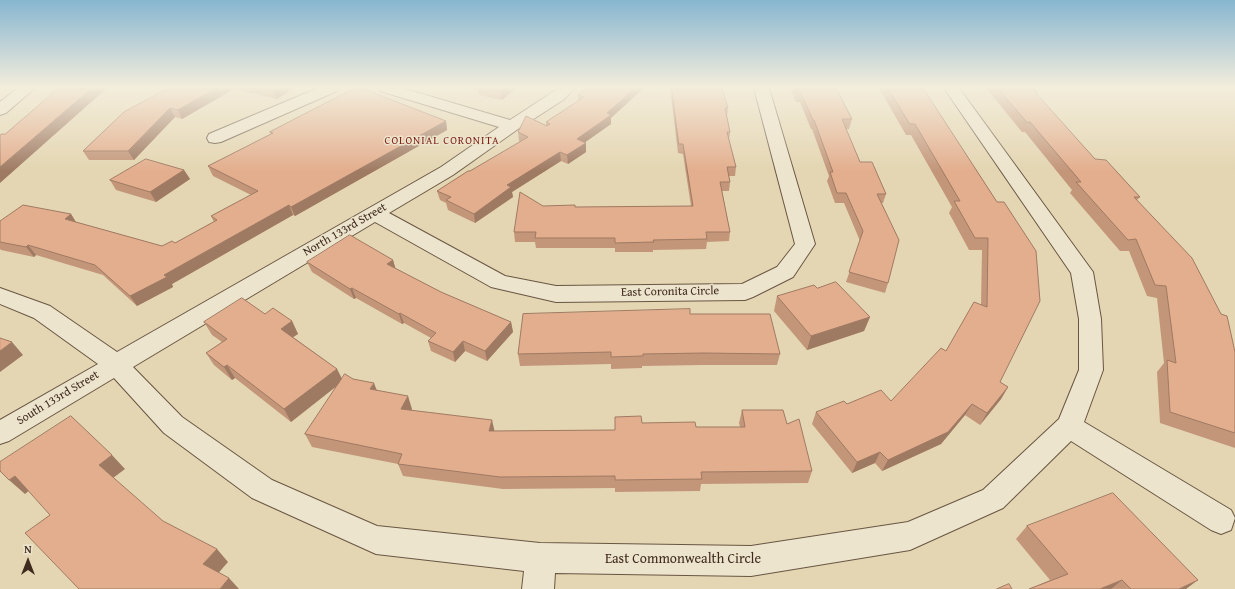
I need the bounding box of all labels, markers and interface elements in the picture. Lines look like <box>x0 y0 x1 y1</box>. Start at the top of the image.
district label: COLONIAL CORONITA <box>384 134 500 148</box>
street label: North 133rd Street <box>301 200 389 260</box>
street label: East Coronita Circle <box>621 284 719 300</box>
street label: South 133rd Street <box>14 368 102 428</box>
north arrow <box>8 541 48 581</box>
text: N <box>24 541 32 557</box>
street label: East Commonwealth Circle <box>605 551 761 567</box>

